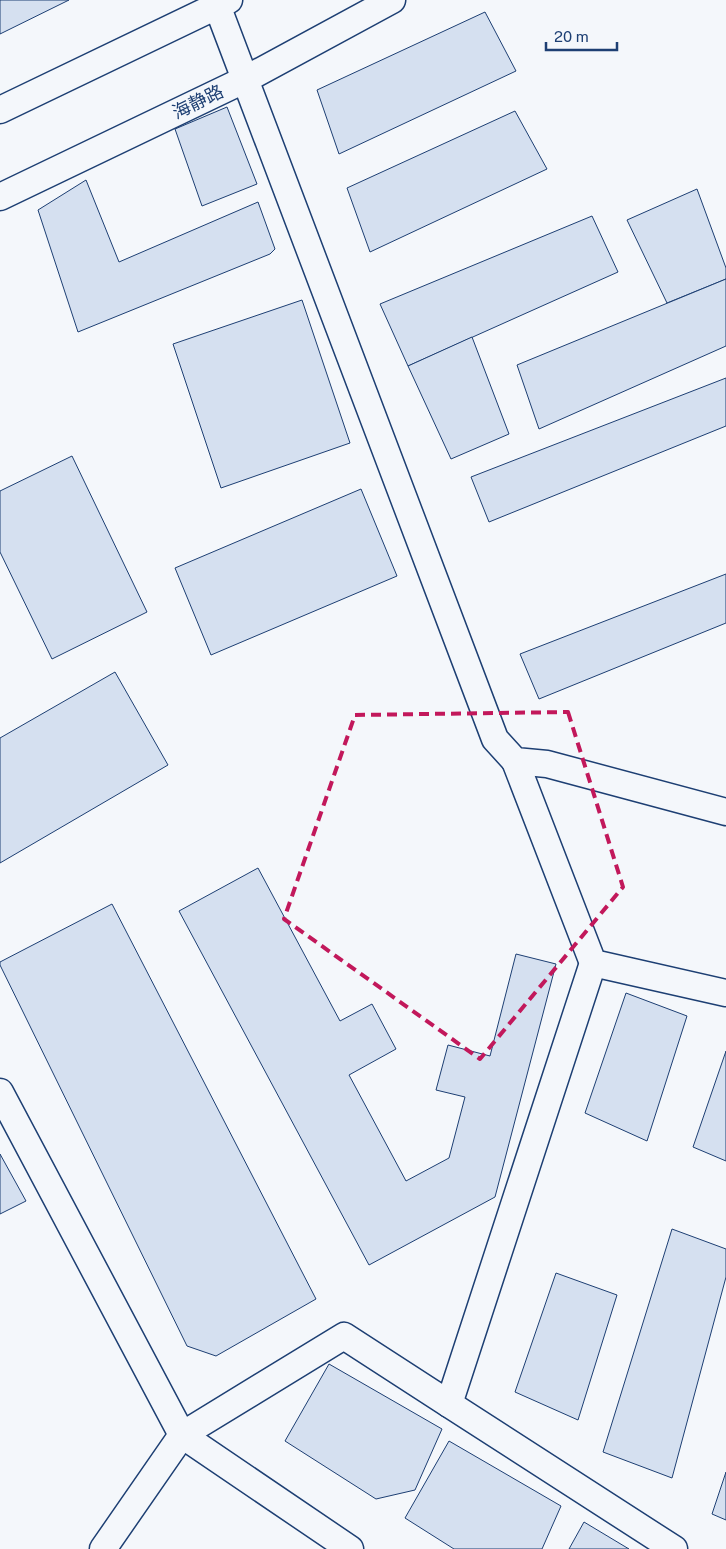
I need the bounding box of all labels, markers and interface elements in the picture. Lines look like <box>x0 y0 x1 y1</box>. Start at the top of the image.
scale bar <box>546 20 617 52</box>
text: 20 m <box>554 28 589 45</box>
street label: 海静路 <box>169 80 227 123</box>

